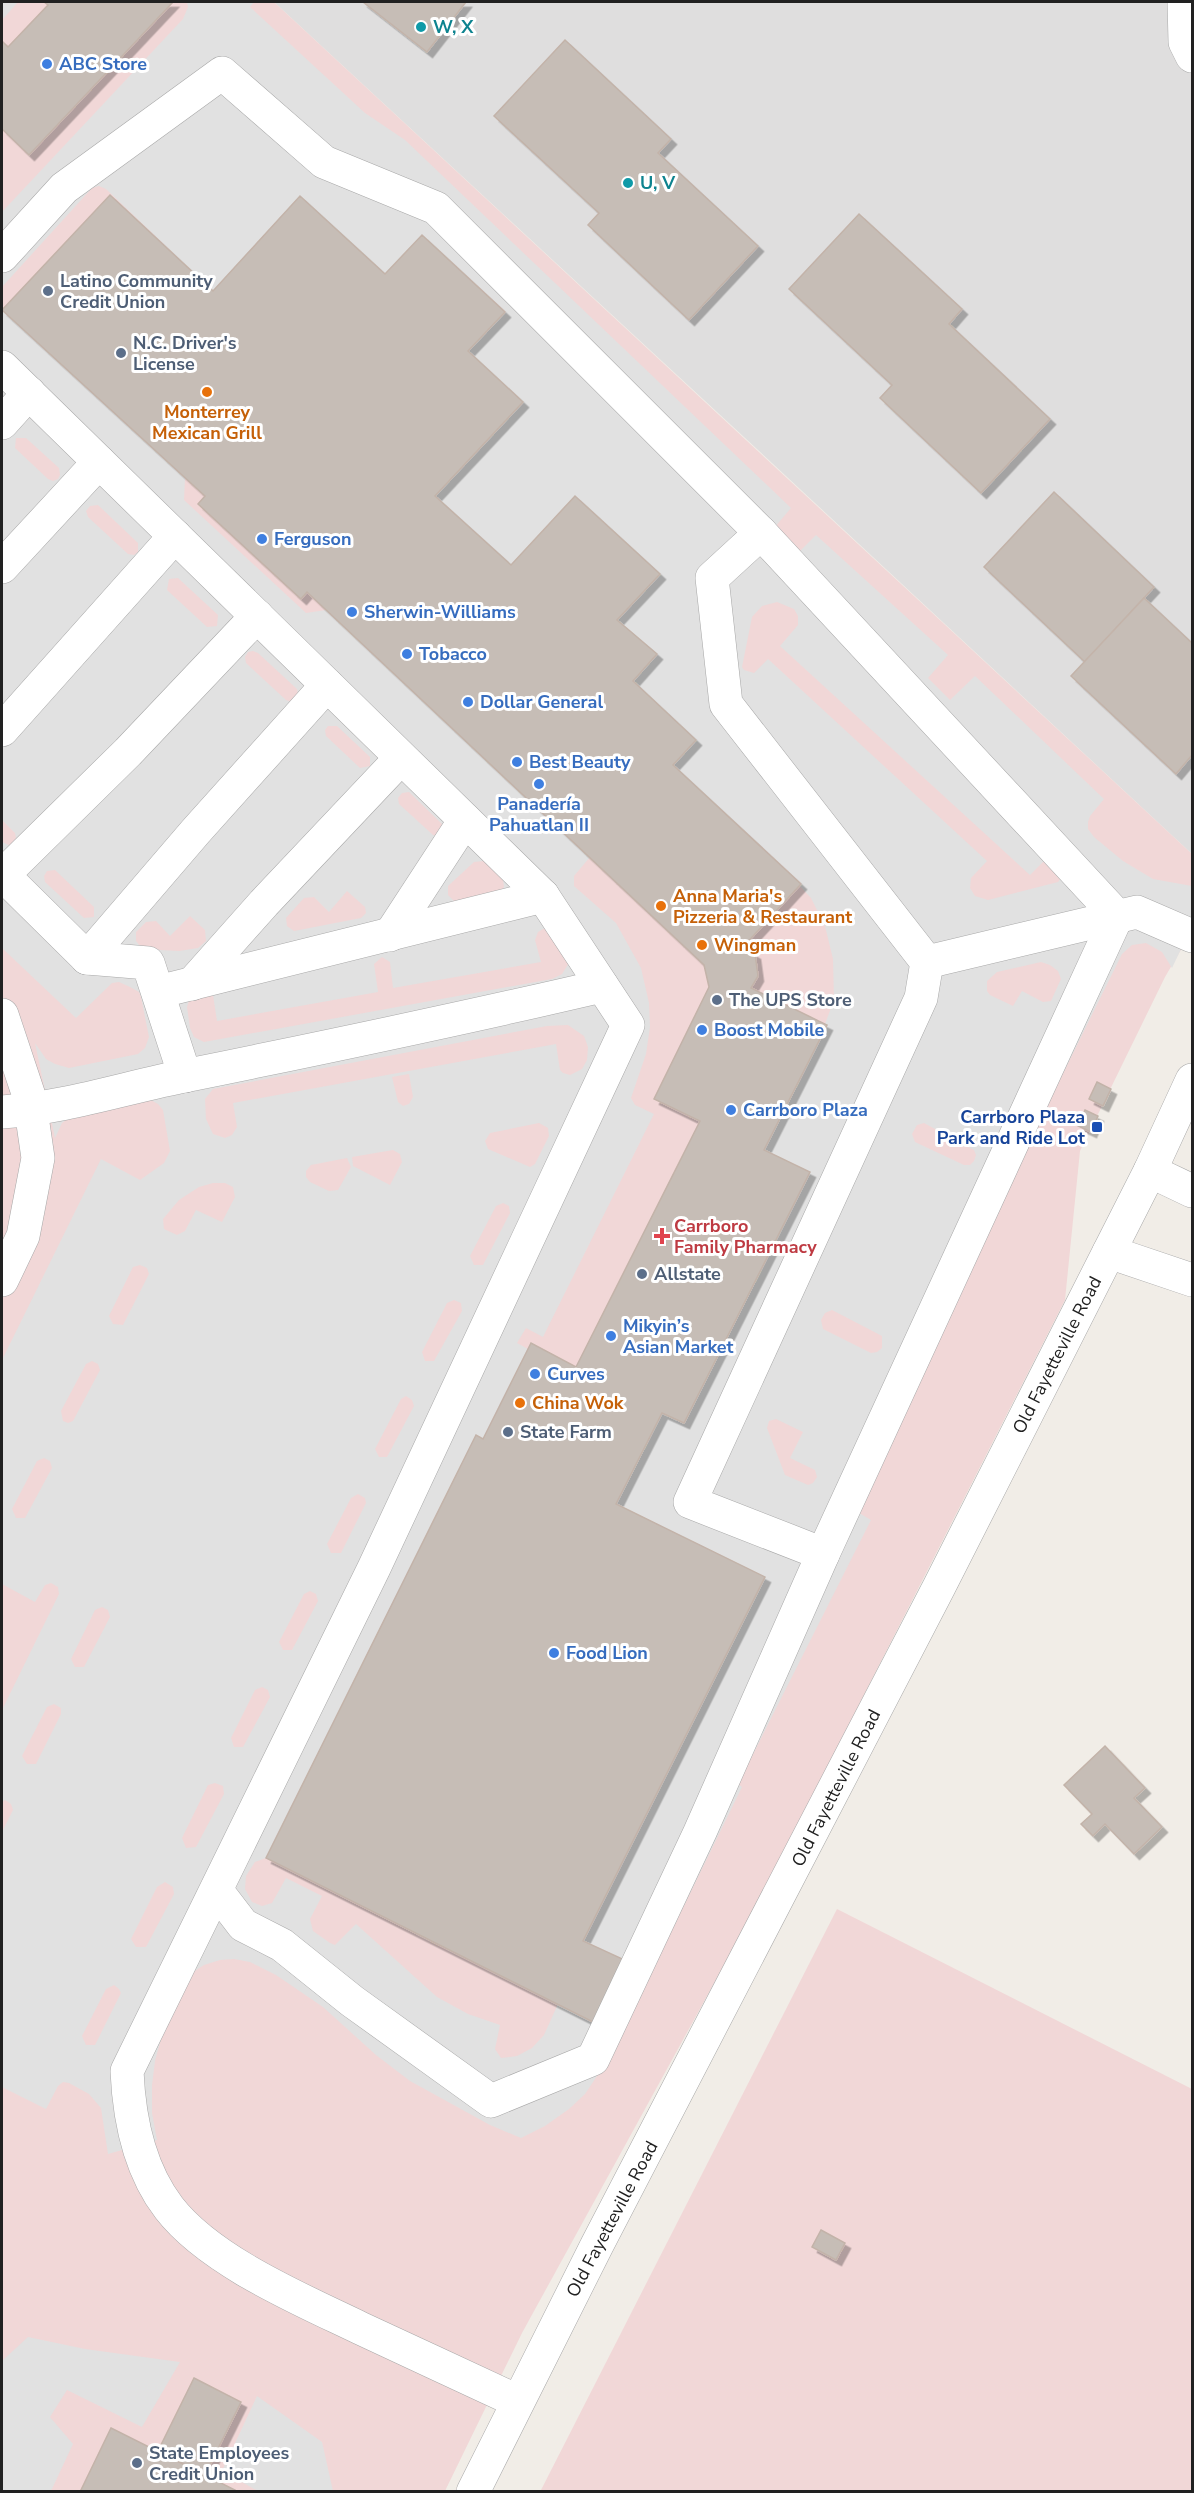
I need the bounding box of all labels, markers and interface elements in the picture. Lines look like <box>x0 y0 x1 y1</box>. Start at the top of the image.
place label: W, X <box>433 15 474 39</box>
marker: W, X <box>414 20 428 34</box>
place label: ABC Store <box>59 52 147 76</box>
marker: ABC Store <box>40 57 54 71</box>
place label: U, V <box>640 171 676 195</box>
marker: U, V <box>621 176 635 190</box>
place label: Latino Community Credit Union <box>60 269 213 314</box>
marker: Latino Community Credit Union <box>41 284 55 298</box>
place label: N.C. Driver's License <box>133 331 237 376</box>
marker: N.C. Driver's License <box>114 346 128 360</box>
marker: Monterrey Mexican Grill <box>200 385 214 399</box>
place label: Monterrey Mexican Grill <box>152 400 262 445</box>
place label: Ferguson <box>274 527 351 551</box>
marker: Ferguson <box>255 532 269 546</box>
place label: Sherwin-Williams <box>364 600 516 624</box>
marker: Sherwin-Williams <box>345 605 359 619</box>
place label: Tobacco <box>419 642 487 666</box>
marker: Tobacco <box>400 647 414 661</box>
place label: Dollar General <box>480 690 603 714</box>
marker: Dollar General <box>461 695 475 709</box>
place label: Best Beauty <box>529 750 631 774</box>
marker: Best Beauty <box>510 755 524 769</box>
marker: Panadería Pahuatlan II <box>532 777 546 791</box>
place label: Panadería Pahuatlan II <box>489 792 589 837</box>
place label: Anna Maria's Pizzeria & Restaurant <box>673 884 852 929</box>
marker: Anna Maria's Pizzeria & Restaurant <box>654 899 668 913</box>
place label: Wingman <box>714 933 796 957</box>
marker: Wingman <box>695 938 709 952</box>
place label: The UPS Store <box>729 988 852 1012</box>
marker: The UPS Store <box>710 993 724 1007</box>
place label: Boost Mobile <box>714 1018 825 1042</box>
marker: Boost Mobile <box>695 1023 709 1037</box>
place label: Carrboro Plaza <box>743 1098 868 1122</box>
marker: Carrboro Plaza <box>724 1103 738 1117</box>
place label: Carrboro Plaza Park and Ride Lot <box>937 1105 1085 1150</box>
marker: Carrboro Plaza Park and Ride Lot <box>1090 1120 1104 1134</box>
place label: Carrboro Family Pharmacy <box>674 1214 817 1259</box>
marker: Carrboro Family Pharmacy <box>655 1229 669 1243</box>
place label: Allstate <box>654 1262 721 1286</box>
marker: Allstate <box>635 1267 649 1281</box>
street label: Old Fayetteville Road <box>1007 1272 1107 1438</box>
place label: Mikyin’s Asian Market <box>623 1314 734 1359</box>
marker: Mikyin’s Asian Market <box>604 1329 618 1343</box>
place label: Curves <box>547 1362 605 1386</box>
marker: Curves <box>528 1367 542 1381</box>
place label: China Wok <box>532 1391 624 1415</box>
marker: China Wok <box>513 1396 527 1410</box>
place label: State Farm <box>520 1420 612 1444</box>
marker: State Farm <box>501 1425 515 1439</box>
place label: Food Lion <box>566 1641 648 1665</box>
marker: Food Lion <box>547 1646 561 1660</box>
street label: Old Fayetteville Road <box>786 1705 886 1871</box>
street label: Old Fayetteville Road <box>561 2137 663 2301</box>
place label: State Employees Credit Union <box>149 2441 289 2486</box>
marker: State Employees Credit Union <box>130 2456 144 2470</box>

